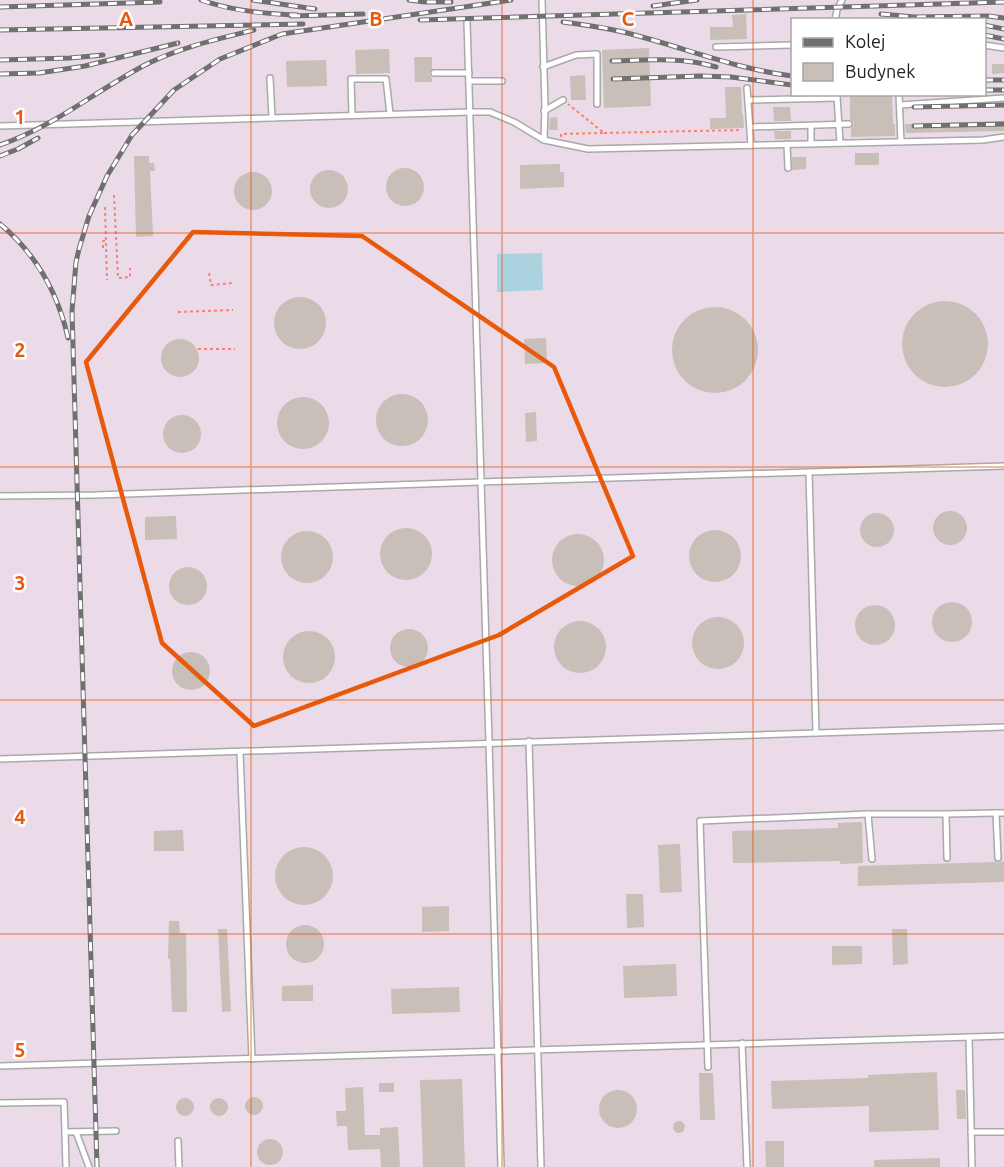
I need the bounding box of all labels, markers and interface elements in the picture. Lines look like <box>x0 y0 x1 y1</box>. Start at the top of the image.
text: A <box>119 7 133 30</box>
text: B <box>369 7 383 30</box>
text: C <box>622 7 635 30</box>
legend <box>791 18 986 96</box>
text: Kolej <box>845 31 885 51</box>
text: Budynek <box>845 61 915 81</box>
text: 1 <box>14 105 26 128</box>
text: 2 <box>14 338 26 361</box>
text: 3 <box>14 571 26 594</box>
text: 4 <box>14 805 26 828</box>
text: 5 <box>14 1038 26 1061</box>

